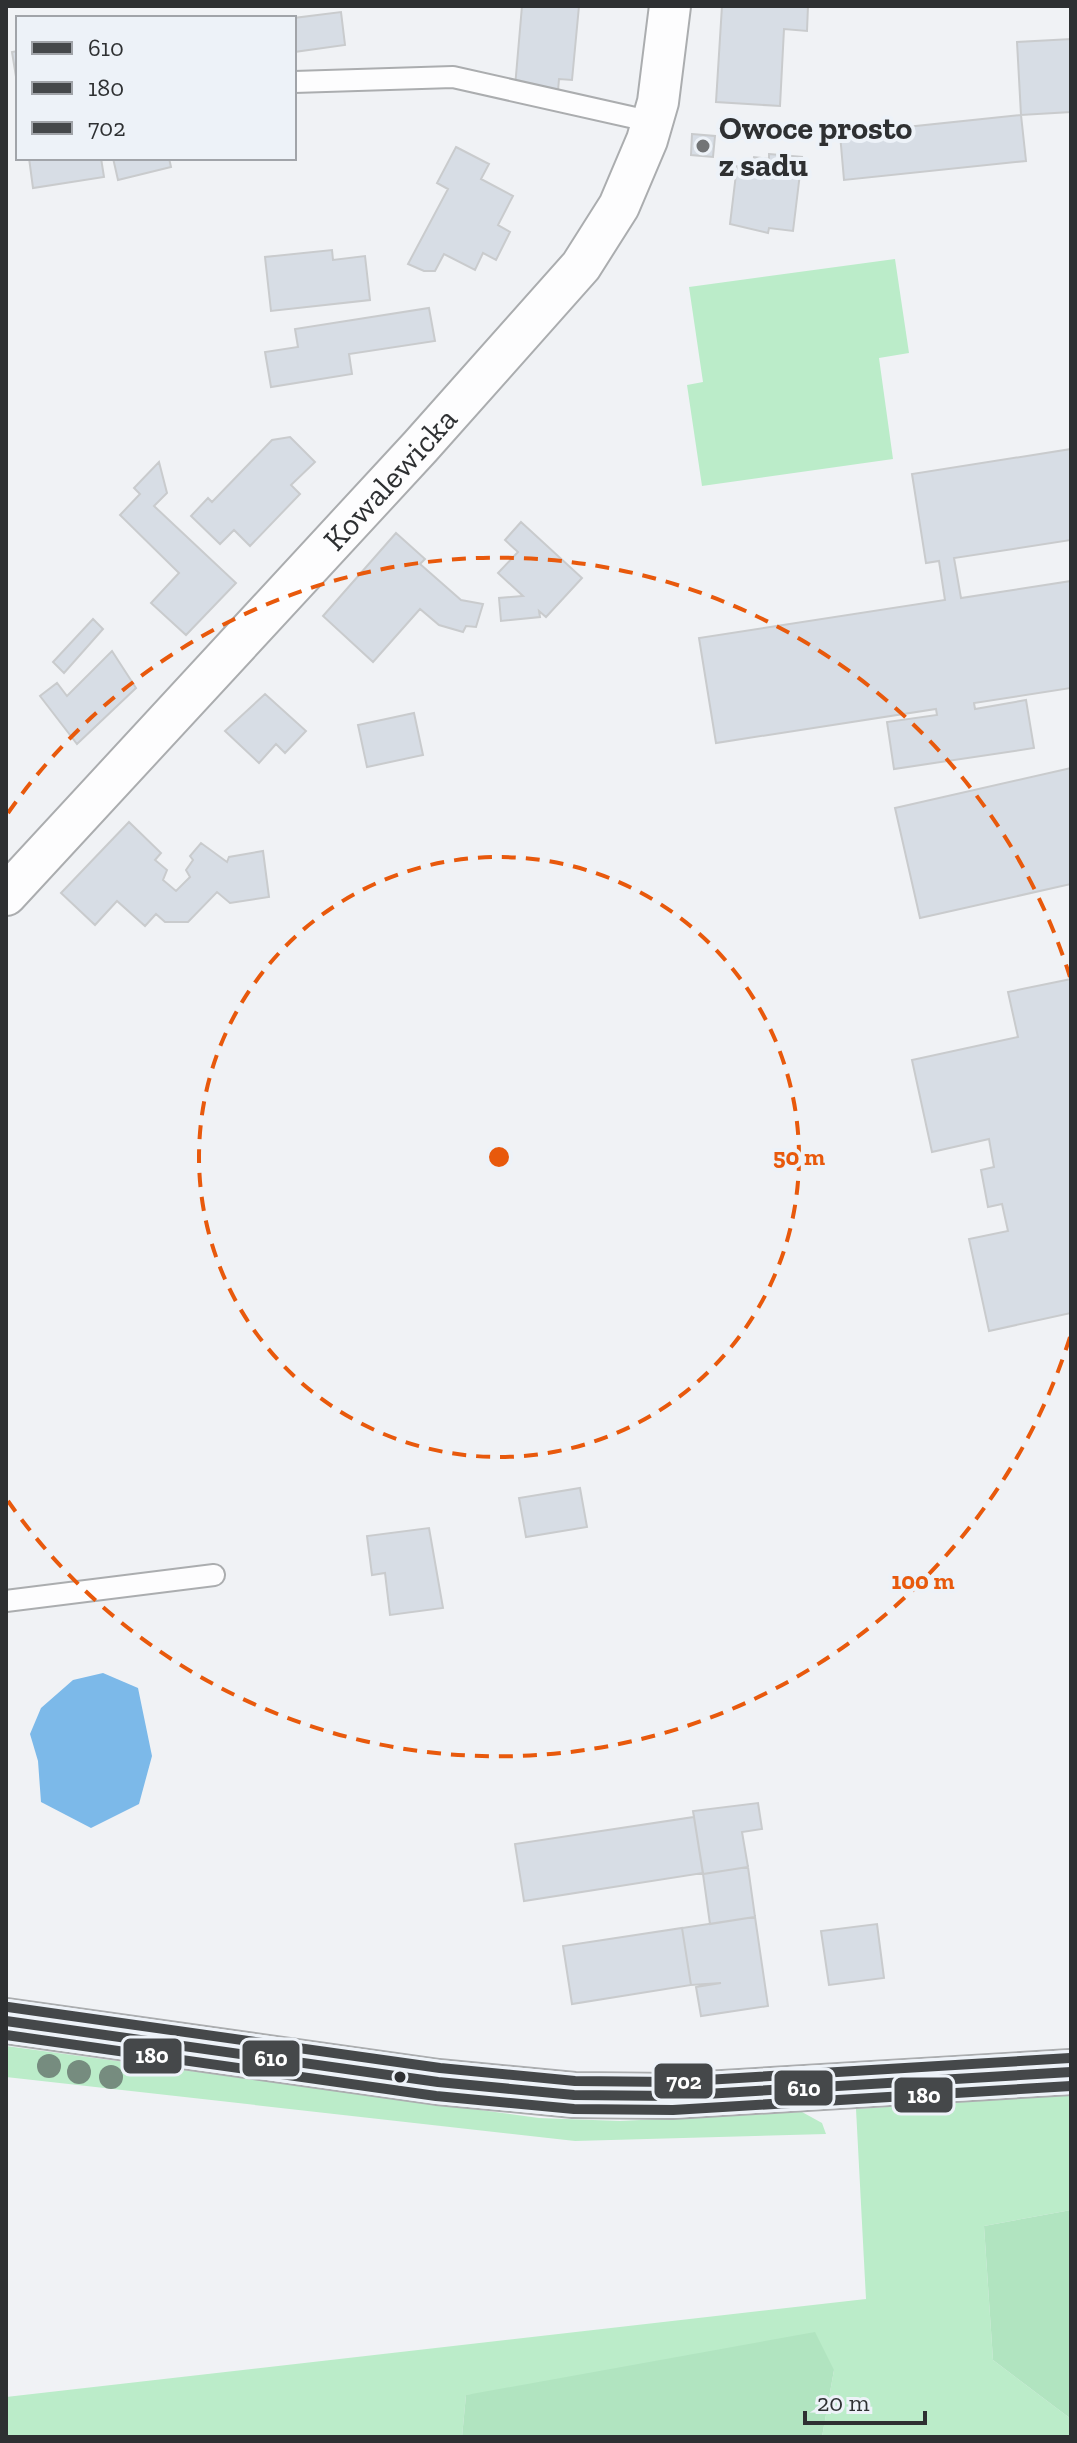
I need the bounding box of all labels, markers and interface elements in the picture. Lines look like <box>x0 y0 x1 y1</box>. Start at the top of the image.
legend <box>16 16 296 160</box>
text: 610 <box>88 33 124 62</box>
text: 180 <box>88 73 124 102</box>
place label: Owoce prosto z sadu <box>719 109 912 184</box>
text: 702 <box>88 113 126 142</box>
marker: Owoce prosto z sadu <box>694 137 712 155</box>
street label: Kowalewicka <box>315 400 465 558</box>
text: 50 m <box>773 1142 825 1171</box>
centre of rings <box>485 1143 513 1171</box>
text: 100 m <box>892 1566 954 1595</box>
line badge: 180 <box>122 2037 183 2075</box>
line badge: 610 <box>241 2039 301 2078</box>
text: 180 <box>135 2042 169 2069</box>
text: 610 <box>254 2045 288 2072</box>
line badge: 702 <box>653 2062 714 2100</box>
text: 702 <box>666 2068 702 2095</box>
unlabelled marker <box>392 2069 408 2085</box>
line badge: 610 <box>773 2069 834 2107</box>
text: 610 <box>787 2075 821 2102</box>
line badge: 180 <box>893 2076 954 2114</box>
text: 180 <box>907 2082 941 2109</box>
scale bar <box>805 2375 925 2425</box>
text: 20 m <box>817 2388 870 2417</box>

